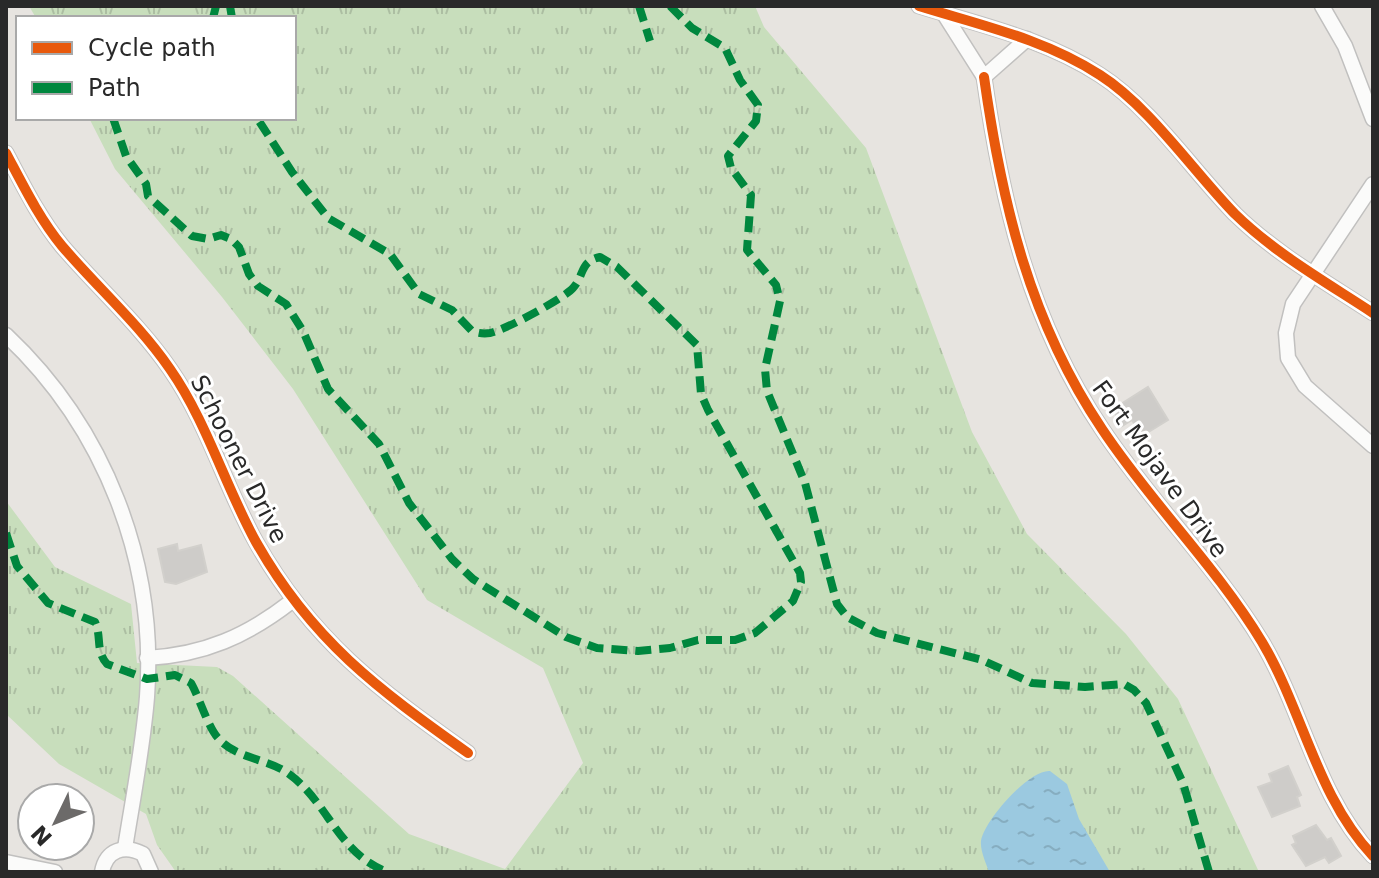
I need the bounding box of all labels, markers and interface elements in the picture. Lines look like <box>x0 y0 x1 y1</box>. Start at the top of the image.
legend <box>16 16 296 120</box>
text: Cycle path <box>88 34 216 62</box>
text: Path <box>88 74 141 102</box>
street label: Schooner Drive <box>185 370 293 548</box>
street label: Fort Mojave Drive <box>1086 375 1234 563</box>
north arrow <box>16 782 96 862</box>
text: N <box>26 820 57 851</box>

